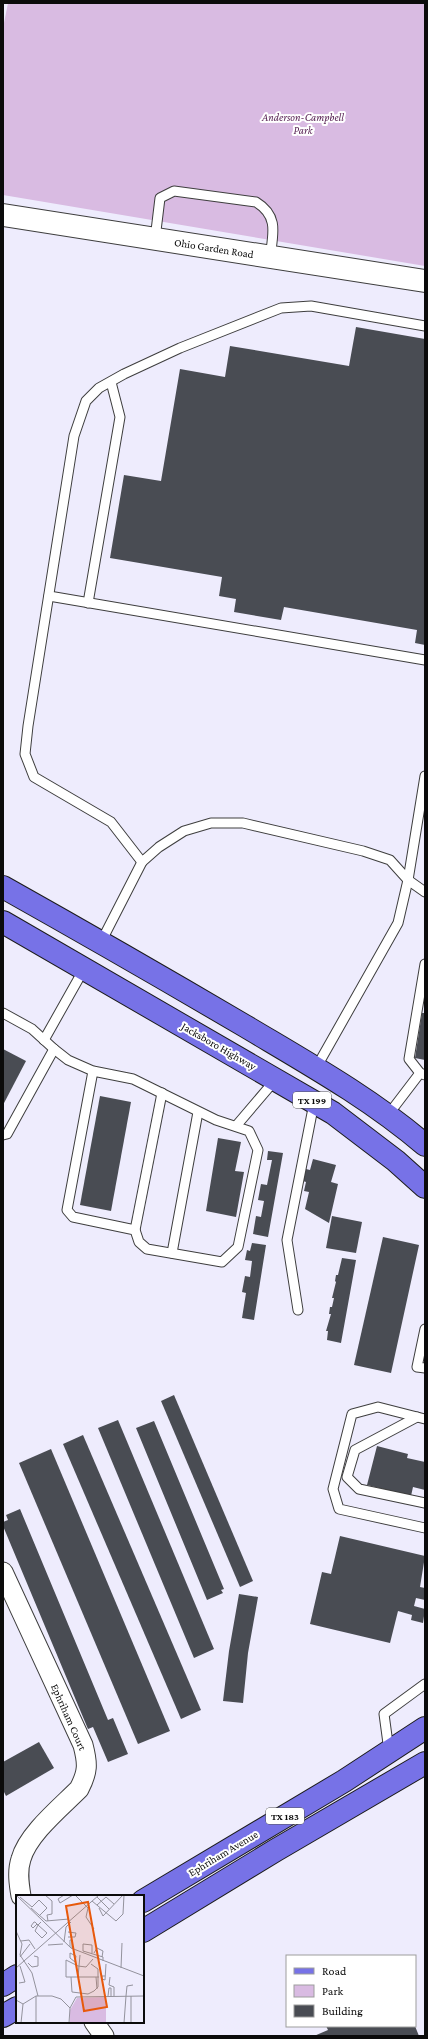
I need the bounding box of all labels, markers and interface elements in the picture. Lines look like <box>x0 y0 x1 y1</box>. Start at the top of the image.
park label: Anderson-Campbell Park <box>261 111 344 136</box>
street label: Ohio Garden Road <box>173 236 255 260</box>
street label: Jacksboro Highway <box>178 1019 259 1074</box>
road number: TX 199 <box>293 1092 331 1108</box>
street label: Ephriham Court <box>48 1682 89 1753</box>
road number: TX 183 <box>266 1808 304 1824</box>
street label: Ephriham Avenue <box>186 1827 260 1879</box>
inset map <box>16 1895 144 2023</box>
legend <box>286 1955 416 2027</box>
text: Road <box>322 1964 347 1978</box>
text: Park <box>322 1984 344 1998</box>
text: Building <box>322 2004 363 2018</box>

